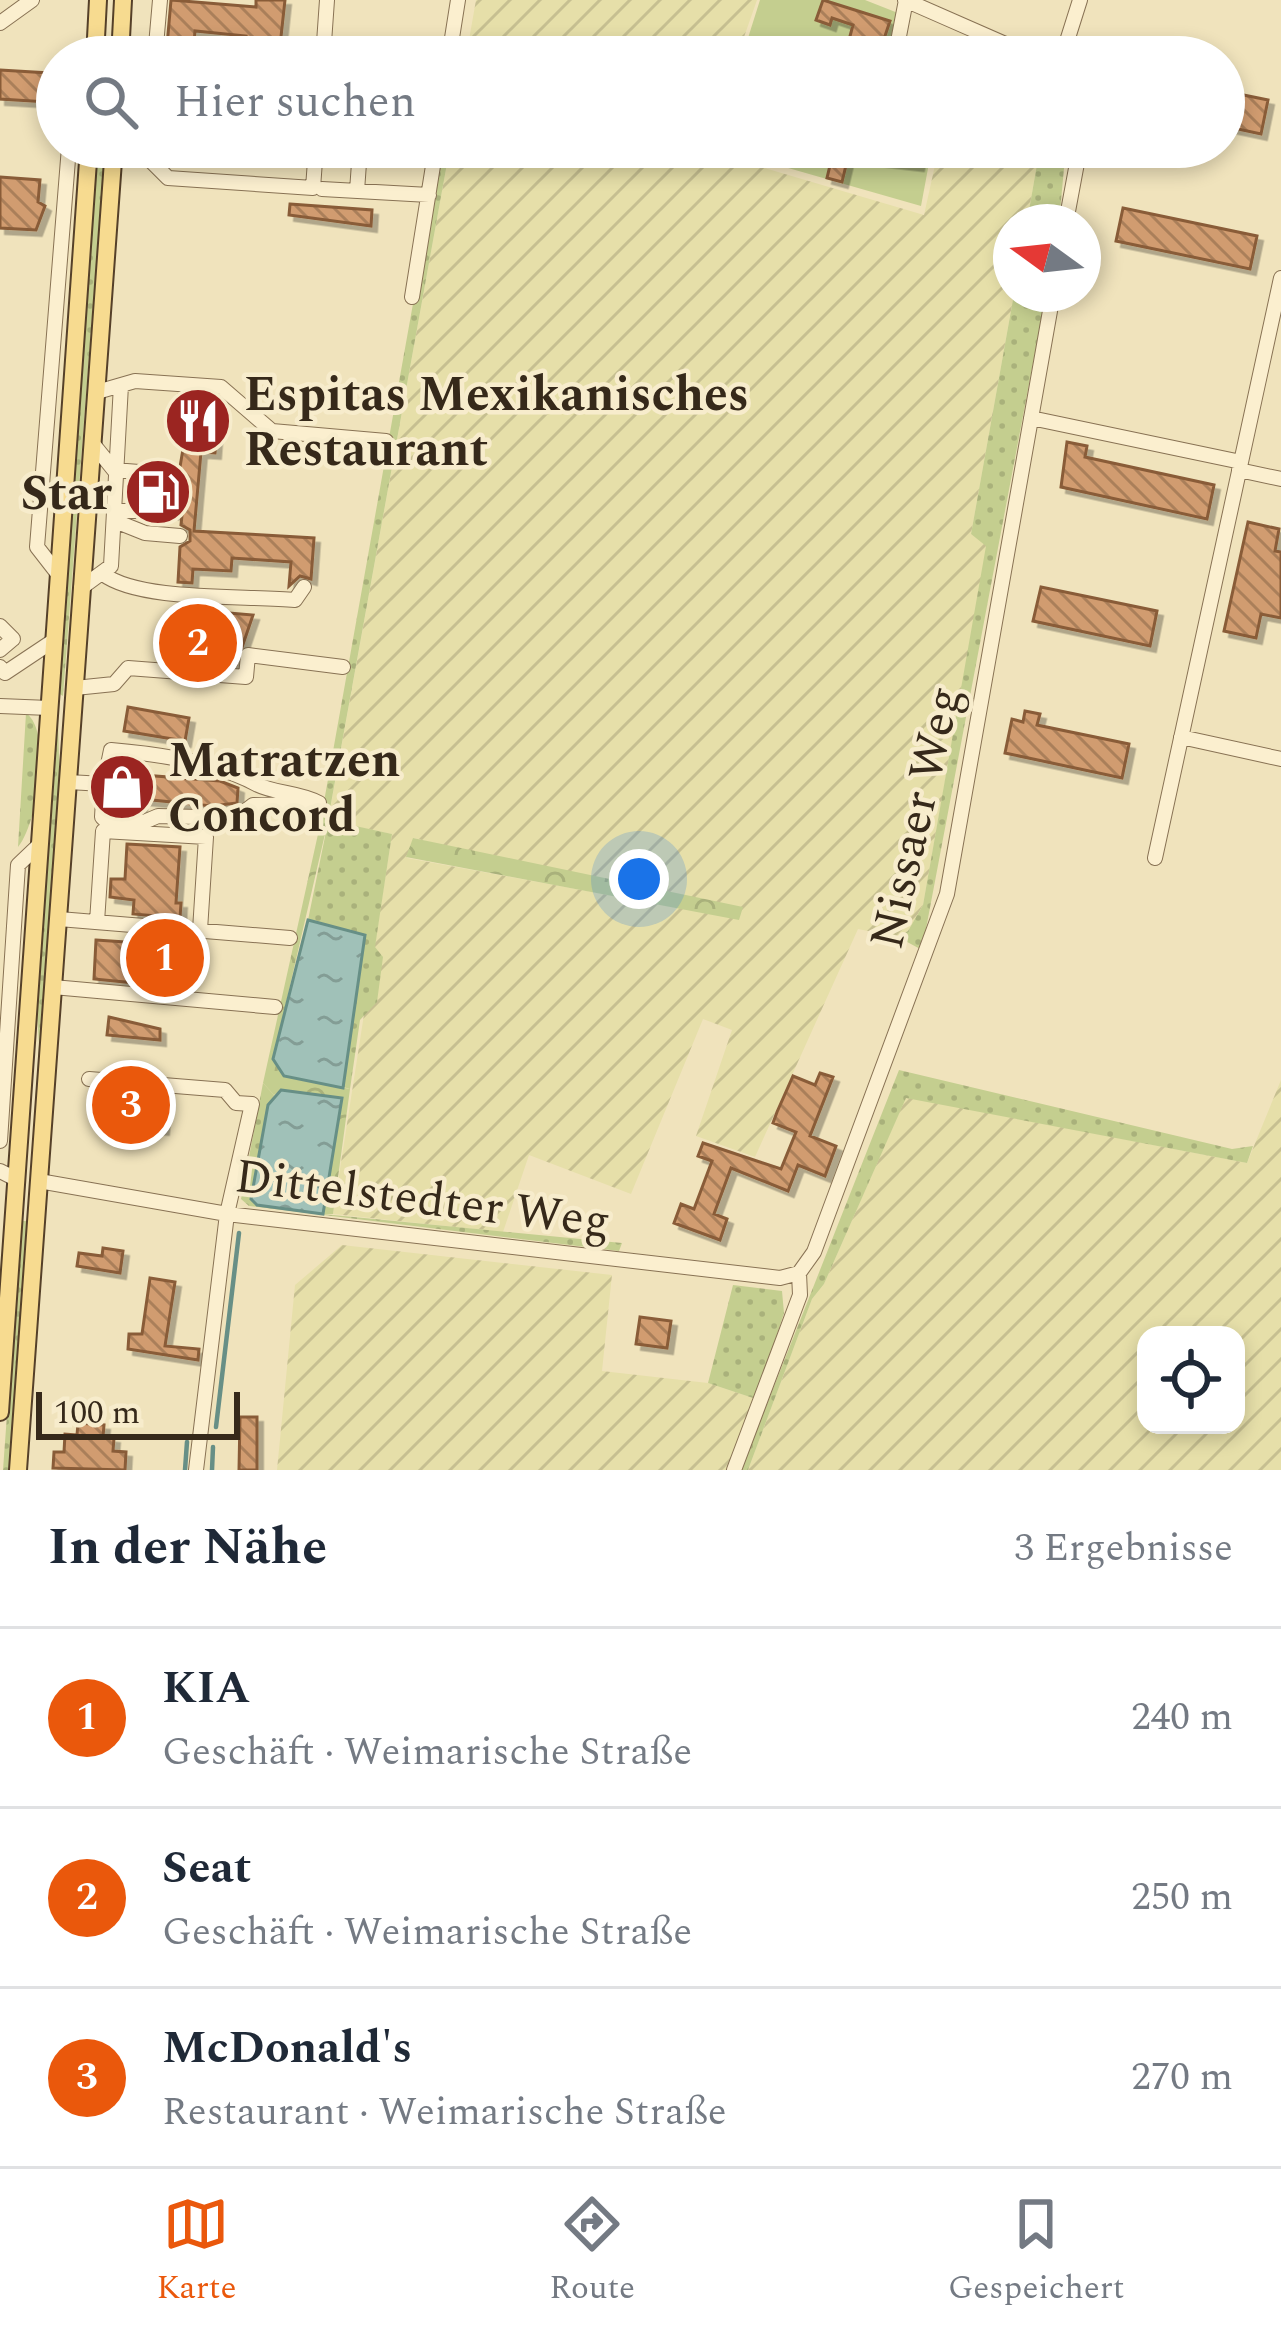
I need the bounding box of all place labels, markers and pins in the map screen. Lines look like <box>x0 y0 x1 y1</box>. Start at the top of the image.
place label: Espitas Mexikanisches Restaurant <box>244 359 749 487</box>
restaurant icon: Espitas Mexikanisches Restaurant <box>163 386 233 456</box>
fuel station icon: Star <box>123 457 193 527</box>
place label: Star <box>21 458 113 531</box>
pin: 2 <box>159 598 237 688</box>
place label: Matratzen Concord <box>168 725 400 853</box>
shop icon: Matratzen Concord <box>87 752 157 822</box>
pin: 1 <box>126 913 204 1003</box>
pin: 3 <box>92 1060 170 1150</box>

